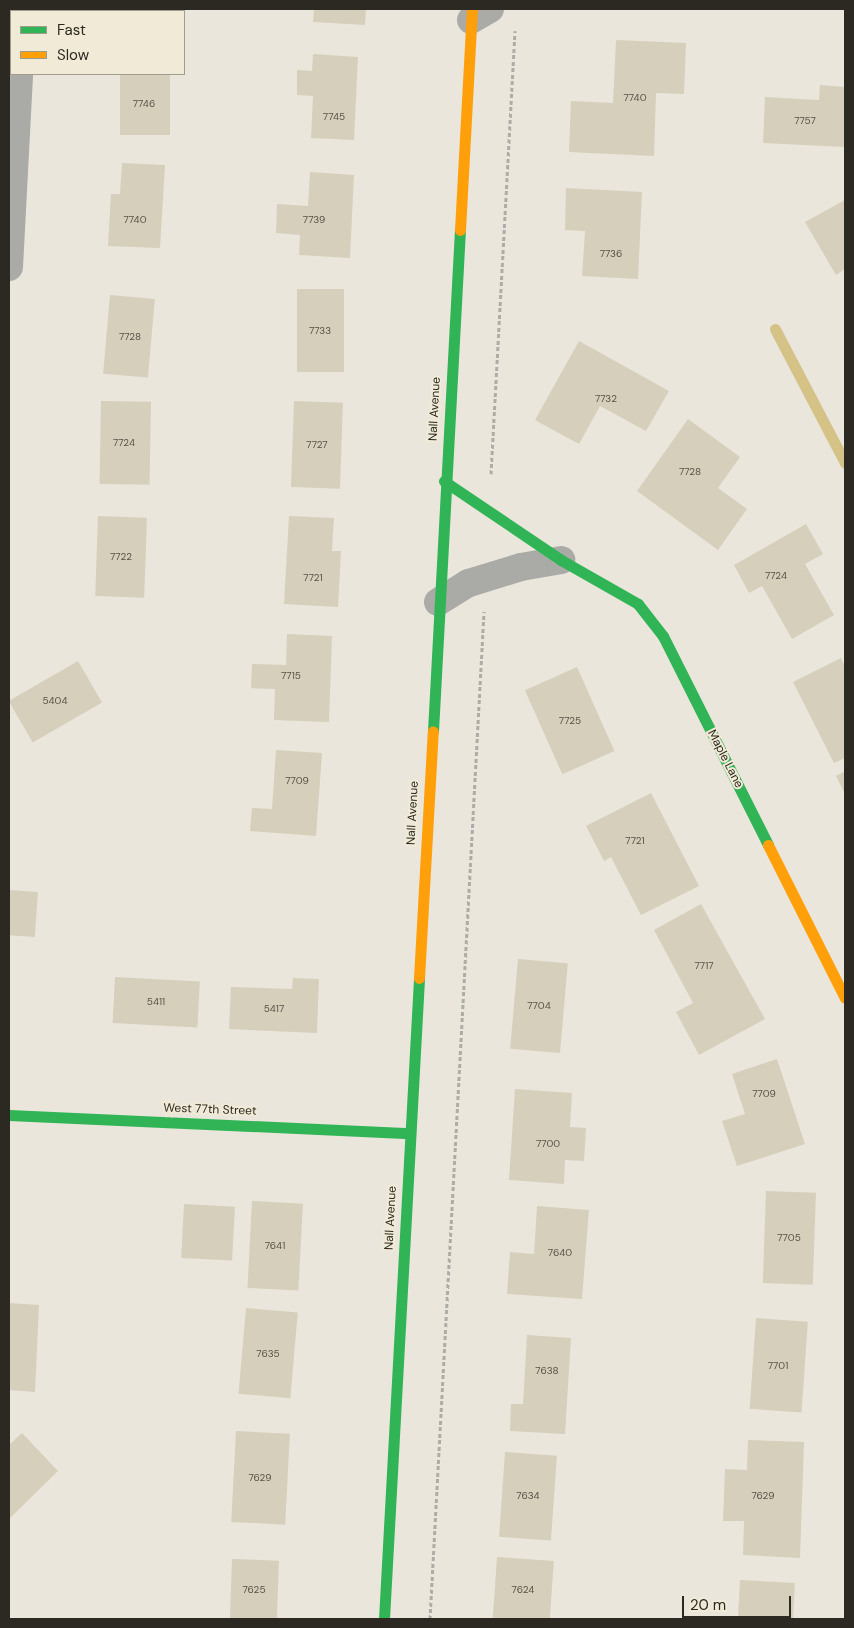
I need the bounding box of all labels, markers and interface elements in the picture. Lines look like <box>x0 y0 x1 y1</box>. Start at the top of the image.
legend <box>10 10 185 75</box>
text: Fast <box>57 20 86 40</box>
text: Slow <box>57 45 89 65</box>
house number: 7740 <box>624 92 646 104</box>
house number: 7746 <box>133 98 155 110</box>
house number: 7745 <box>323 111 345 123</box>
house number: 7757 <box>794 115 816 127</box>
house number: 7740 <box>124 214 146 226</box>
house number: 7739 <box>303 214 325 226</box>
house number: 7736 <box>600 248 622 260</box>
house number: 7733 <box>309 325 331 337</box>
house number: 7728 <box>119 331 141 343</box>
street label: Nall Avenue <box>426 377 444 441</box>
house number: 7732 <box>595 393 617 405</box>
house number: 7724 <box>113 437 135 449</box>
house number: 7727 <box>306 439 328 451</box>
house number: 7728 <box>679 466 701 478</box>
house number: 7722 <box>110 551 132 563</box>
house number: 7724 <box>765 570 787 582</box>
house number: 7721 <box>303 572 323 584</box>
house number: 7715 <box>281 670 301 682</box>
house number: 5404 <box>42 695 68 707</box>
house number: 7725 <box>559 715 581 727</box>
street label: Maple Lane <box>704 727 746 791</box>
house number: 7709 <box>285 775 309 787</box>
street label: Nall Avenue <box>404 781 422 845</box>
house number: 7721 <box>625 835 645 847</box>
house number: 7717 <box>694 960 714 972</box>
house number: 5411 <box>147 996 165 1008</box>
house number: 7704 <box>527 1000 551 1012</box>
house number: 5417 <box>264 1003 284 1015</box>
house number: 7709 <box>752 1088 776 1100</box>
street label: West 77th Street <box>163 1101 257 1119</box>
house number: 7700 <box>536 1138 560 1150</box>
street label: Nall Avenue <box>382 1186 400 1250</box>
house number: 7705 <box>777 1232 801 1244</box>
house number: 7641 <box>265 1240 285 1252</box>
house number: 7640 <box>548 1247 572 1259</box>
house number: 7635 <box>256 1348 280 1360</box>
house number: 7701 <box>768 1360 788 1372</box>
house number: 7638 <box>535 1365 559 1377</box>
house number: 7629 <box>248 1472 272 1484</box>
house number: 7634 <box>516 1490 540 1502</box>
house number: 7629 <box>751 1490 775 1502</box>
house number: 7625 <box>243 1584 265 1596</box>
house number: 7624 <box>512 1584 534 1596</box>
scale bar <box>684 1586 793 1618</box>
text: 20 m <box>690 1595 726 1615</box>

